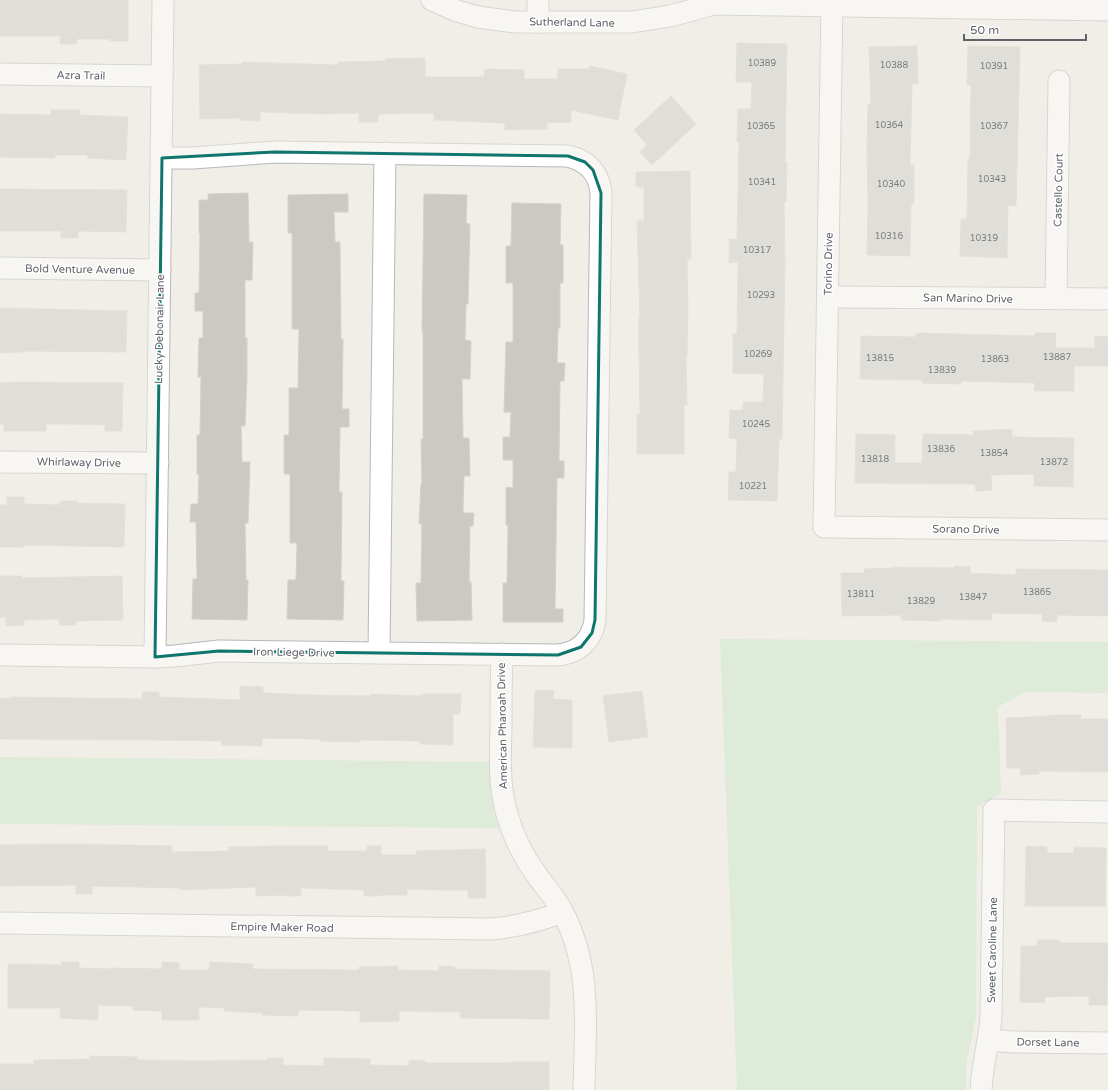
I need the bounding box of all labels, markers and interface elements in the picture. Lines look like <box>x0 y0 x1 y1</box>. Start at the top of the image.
street label: Sutherland Lane <box>529 15 615 30</box>
scale bar <box>964 16 1086 42</box>
text: 50 m <box>970 23 999 37</box>
house number: 10389 <box>748 58 776 69</box>
house number: 10388 <box>880 60 908 71</box>
house number: 10391 <box>980 61 1008 72</box>
street label: Azra Trail <box>56 69 106 82</box>
house number: 10364 <box>875 120 903 131</box>
house number: 10365 <box>747 121 775 132</box>
house number: 10367 <box>980 121 1008 132</box>
street label: Castello Court <box>1051 153 1066 227</box>
house number: 10343 <box>978 174 1006 185</box>
house number: 10341 <box>748 177 776 188</box>
house number: 10340 <box>877 179 905 190</box>
house number: 10316 <box>875 231 903 242</box>
street label: Torino Drive <box>821 232 836 296</box>
house number: 10319 <box>970 233 998 244</box>
house number: 10317 <box>743 245 771 256</box>
street label: Bold Venture Avenue <box>25 262 135 277</box>
street label: Lucky Debonair Lane <box>152 274 167 384</box>
house number: 10293 <box>747 290 775 301</box>
street label: San Marino Drive <box>923 291 1013 306</box>
house number: 10269 <box>744 349 772 360</box>
house number: 13887 <box>1043 352 1071 363</box>
house number: 13815 <box>866 353 894 364</box>
house number: 13863 <box>981 354 1009 365</box>
house number: 13839 <box>928 365 956 376</box>
house number: 10245 <box>742 419 770 430</box>
house number: 13836 <box>927 444 955 455</box>
house number: 13854 <box>980 448 1008 459</box>
house number: 13818 <box>861 454 889 465</box>
street label: Whirlaway Drive <box>37 455 121 470</box>
house number: 13872 <box>1040 457 1068 468</box>
house number: 10221 <box>739 481 767 492</box>
street label: Sorano Drive <box>932 522 1000 537</box>
house number: 13865 <box>1023 587 1051 598</box>
house number: 13811 <box>847 589 875 600</box>
house number: 13847 <box>959 592 987 603</box>
house number: 13829 <box>907 596 935 607</box>
street label: Iron Liege Drive <box>253 645 335 660</box>
street label: American Pharoah Drive <box>495 662 510 789</box>
street label: Sweet Caroline Lane <box>985 897 1000 1003</box>
street label: Empire Maker Road <box>230 920 334 935</box>
street label: Dorset Lane <box>1016 1035 1080 1050</box>

